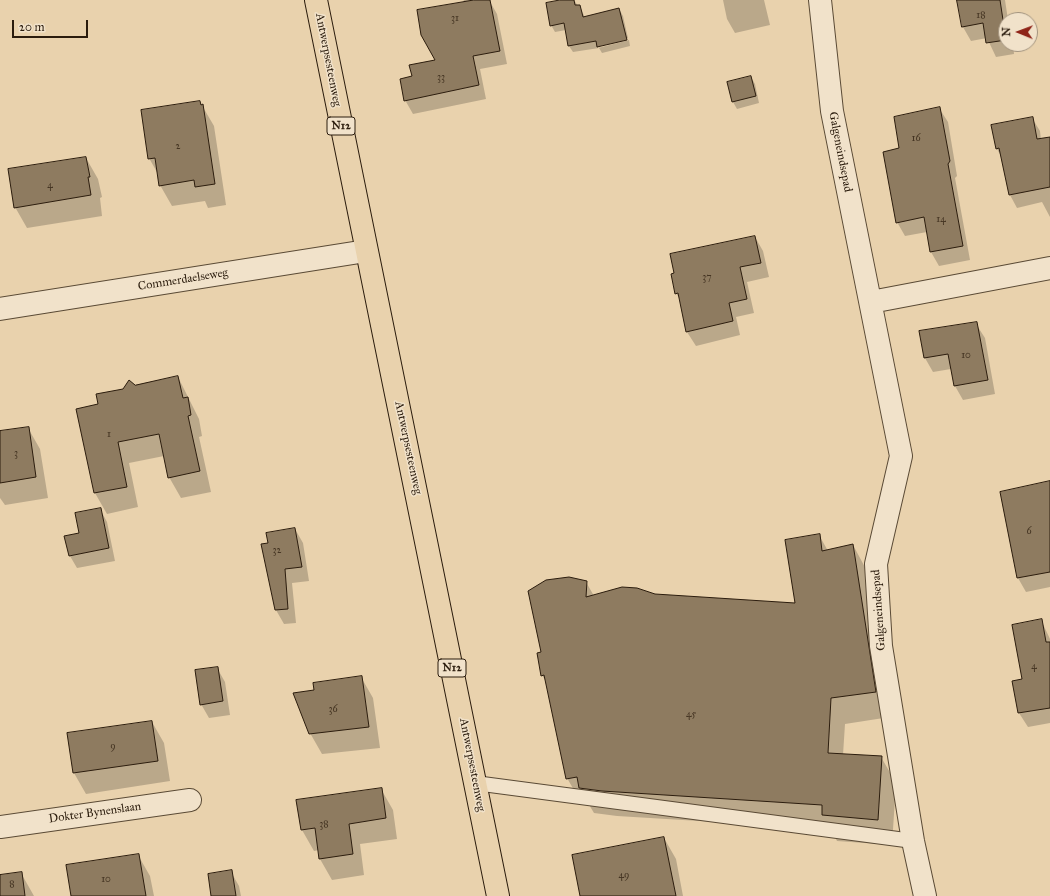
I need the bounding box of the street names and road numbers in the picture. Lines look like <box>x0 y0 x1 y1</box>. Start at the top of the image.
street label: Antwerpsesteenweg <box>312 12 344 108</box>
street label: Galgeneindsepad <box>825 111 855 193</box>
road number: N12 <box>327 117 355 135</box>
street label: Commerdaelseweg <box>137 266 229 294</box>
street label: Antwerpsesteenweg <box>391 400 425 496</box>
street label: Galgeneindsepad <box>869 569 889 651</box>
road number: N12 <box>438 659 466 677</box>
street label: Antwerpsesteenweg <box>456 717 488 813</box>
street label: Dokter Bynenslaan <box>48 799 142 827</box>

